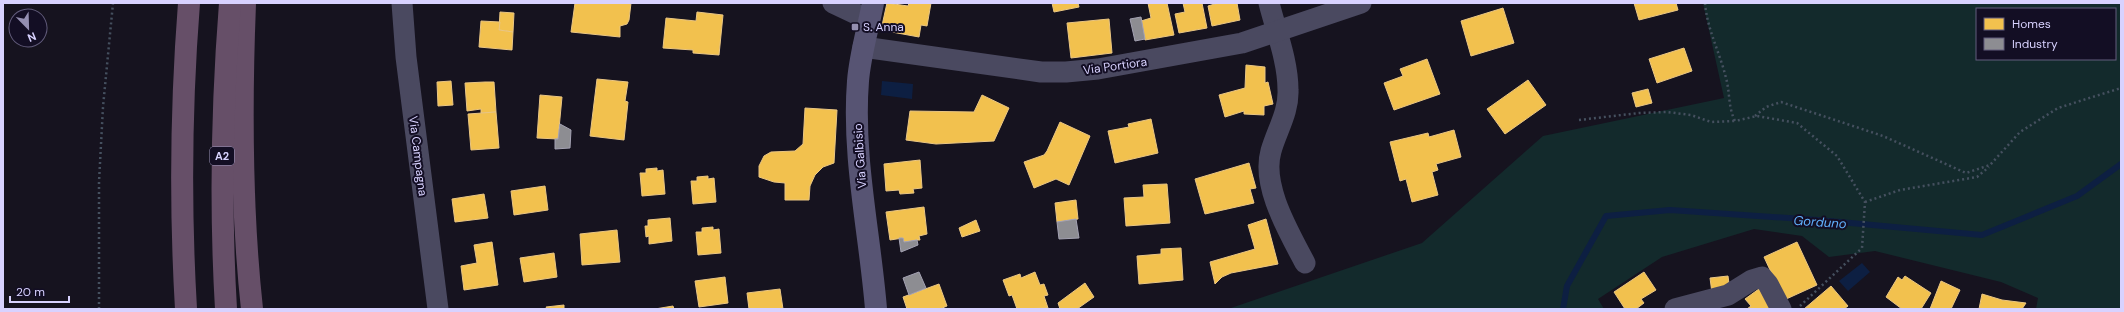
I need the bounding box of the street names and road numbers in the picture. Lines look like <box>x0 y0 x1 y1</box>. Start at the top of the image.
street label: Via Portiora <box>1082 54 1148 78</box>
street label: Via Campagna <box>405 115 431 197</box>
street label: Via Galbisio <box>850 123 870 189</box>
road number: A2 <box>210 147 234 165</box>

